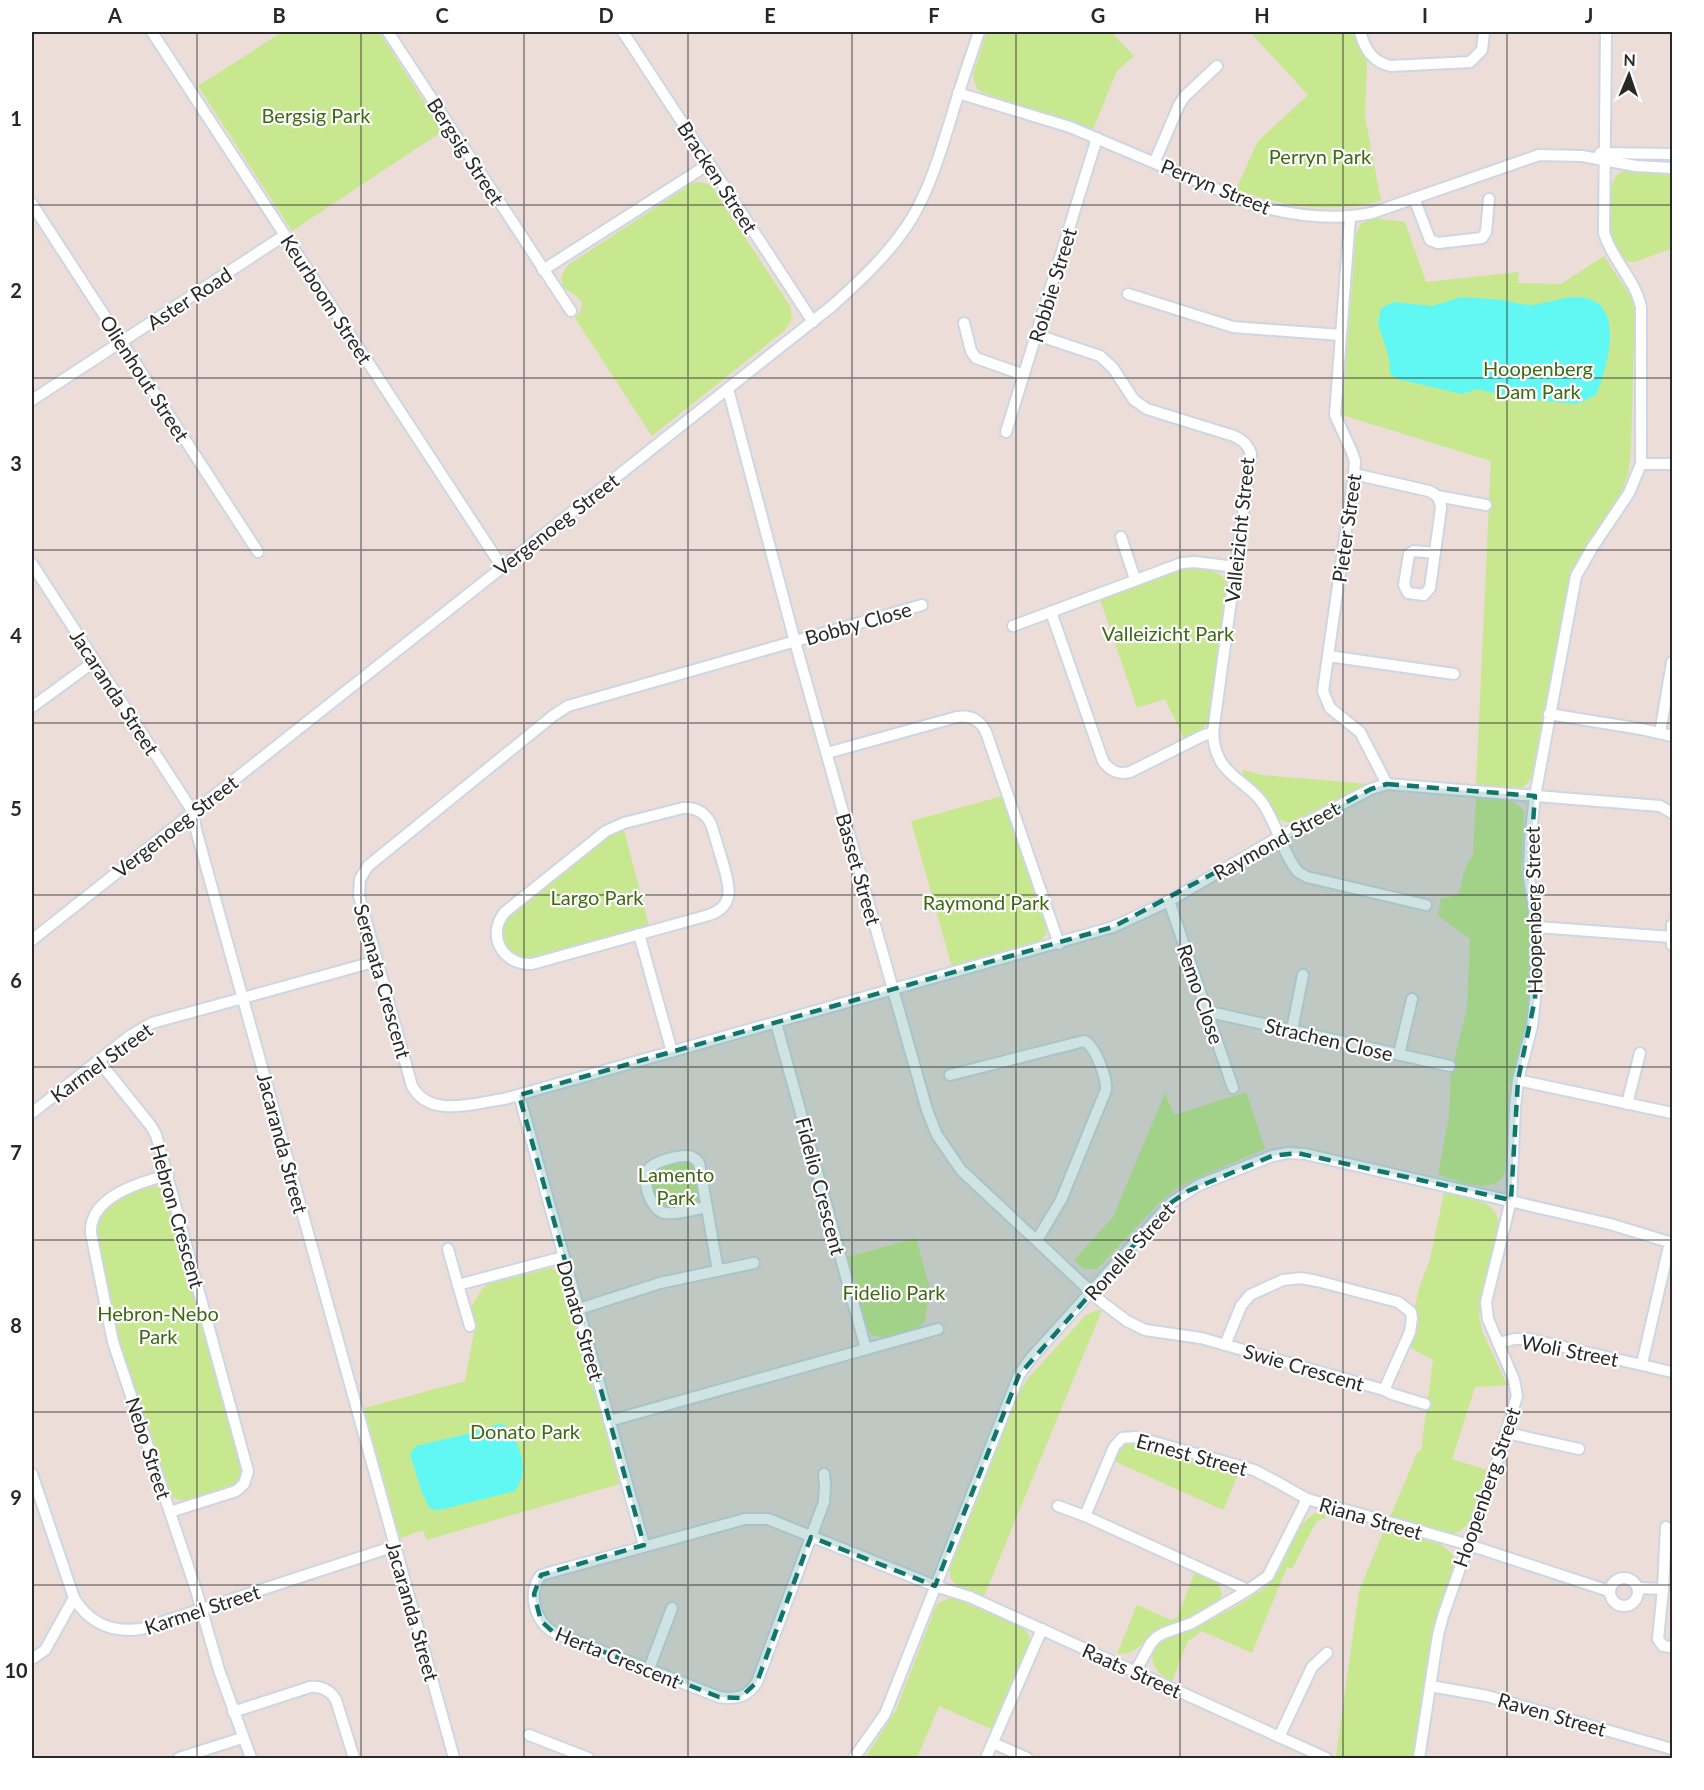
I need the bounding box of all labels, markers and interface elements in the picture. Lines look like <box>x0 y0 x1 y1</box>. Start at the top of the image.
text: A <box>107 3 122 27</box>
text: B <box>272 3 286 27</box>
text: C <box>435 3 449 27</box>
text: D <box>598 3 614 27</box>
text: E <box>764 3 776 27</box>
text: F <box>928 3 940 27</box>
text: G <box>1091 3 1105 27</box>
text: H <box>1254 3 1270 27</box>
text: I <box>1422 3 1428 27</box>
text: J <box>1585 3 1593 27</box>
north arrow <box>1599 45 1659 105</box>
text: N <box>1623 50 1636 69</box>
street label: Bergsig Street <box>423 93 509 209</box>
park label: Bergsig Park <box>262 103 371 127</box>
text: 1 <box>10 106 22 130</box>
street label: Bracken Street <box>673 117 763 237</box>
park label: Perryn Park <box>1269 144 1372 168</box>
street label: Perryn Street <box>1158 153 1274 219</box>
street label: Robbie Street <box>1023 225 1081 345</box>
street label: Keurboom Street <box>276 230 378 368</box>
street label: Aster Road <box>142 262 236 334</box>
text: 2 <box>10 278 22 302</box>
street label: Olienhout Street <box>95 310 195 446</box>
park label: Hoopenberg Dam Park <box>1483 356 1593 403</box>
text: 3 <box>10 451 22 475</box>
street label: Valleizicht Street <box>1219 456 1259 604</box>
street label: Vergenoeg Street <box>489 468 623 580</box>
street label: Pieter Street <box>1326 472 1366 584</box>
street label: Bobby Close <box>802 596 914 650</box>
park label: Valleizicht Park <box>1102 621 1235 645</box>
text: 4 <box>10 623 22 647</box>
street label: Jacaranda Street <box>66 625 164 759</box>
street label: Vergenoeg Street <box>108 770 242 882</box>
street label: Raymond Street <box>1209 795 1343 885</box>
text: 5 <box>10 796 22 820</box>
street label: Basset Street <box>832 810 886 928</box>
street label: Hoopenberg Street <box>1520 826 1546 994</box>
park label: Largo Park <box>550 885 644 909</box>
park label: Raymond Park <box>923 890 1050 914</box>
street label: Serenata Crescent <box>349 901 417 1061</box>
street label: Remo Close <box>1173 941 1229 1047</box>
text: 6 <box>10 968 22 992</box>
street label: Strachen Close <box>1263 1013 1395 1065</box>
street label: Karmel Street <box>45 1017 157 1107</box>
street label: Jacaranda Street <box>253 1070 313 1216</box>
street label: Fidelio Crescent <box>791 1115 851 1257</box>
text: 7 <box>10 1140 22 1164</box>
street label: Hebron Crescent <box>146 1141 210 1291</box>
park label: Lamento Park <box>638 1162 714 1209</box>
street label: Ronelle Street <box>1079 1197 1179 1305</box>
street label: Donato Street <box>552 1257 610 1383</box>
park label: Fidelio Park <box>843 1280 946 1304</box>
park label: Hebron-Nebo Park <box>97 1301 219 1348</box>
text: 8 <box>10 1313 22 1337</box>
street label: Woli Street <box>1519 1329 1621 1371</box>
street label: Swie Crescent <box>1241 1338 1367 1396</box>
street label: Nebo Street <box>121 1394 177 1502</box>
street label: Hoopenberg Street <box>1447 1404 1525 1570</box>
park label: Donato Park <box>470 1419 581 1443</box>
street label: Ernest Street <box>1134 1428 1250 1480</box>
text: 9 <box>10 1485 22 1509</box>
street label: Riana Street <box>1317 1492 1425 1544</box>
street label: Jacaranda Street <box>382 1538 444 1684</box>
street label: Karmel Street <box>141 1579 263 1639</box>
street label: Herta Crescent <box>552 1621 684 1693</box>
street label: Raats Street <box>1079 1638 1185 1702</box>
text: 10 <box>4 1658 28 1682</box>
street label: Raven Street <box>1495 1687 1609 1741</box>

